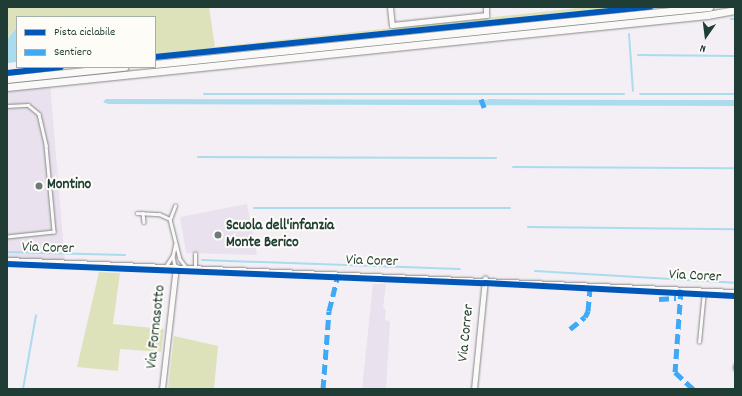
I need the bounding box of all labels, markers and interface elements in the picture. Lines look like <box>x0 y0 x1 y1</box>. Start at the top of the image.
legend <box>16 16 156 68</box>
north arrow <box>686 16 726 56</box>
text: Pista ciclabile <box>54 24 115 41</box>
text: N <box>699 39 708 56</box>
text: Sentiero <box>54 44 92 61</box>
place label: Montino <box>47 177 91 195</box>
marker: Montino <box>34 181 44 191</box>
place label: Scuola dell'infanzia Monte Berico <box>226 217 334 252</box>
marker: Scuola dell'infanzia Monte Berico <box>213 230 223 240</box>
street label: Via Corer <box>22 239 74 259</box>
street label: Via Corer <box>346 252 398 272</box>
street label: Via Corer <box>668 267 722 287</box>
street label: Via Fornasotto <box>144 284 170 370</box>
street label: Via Correr <box>455 303 479 363</box>

